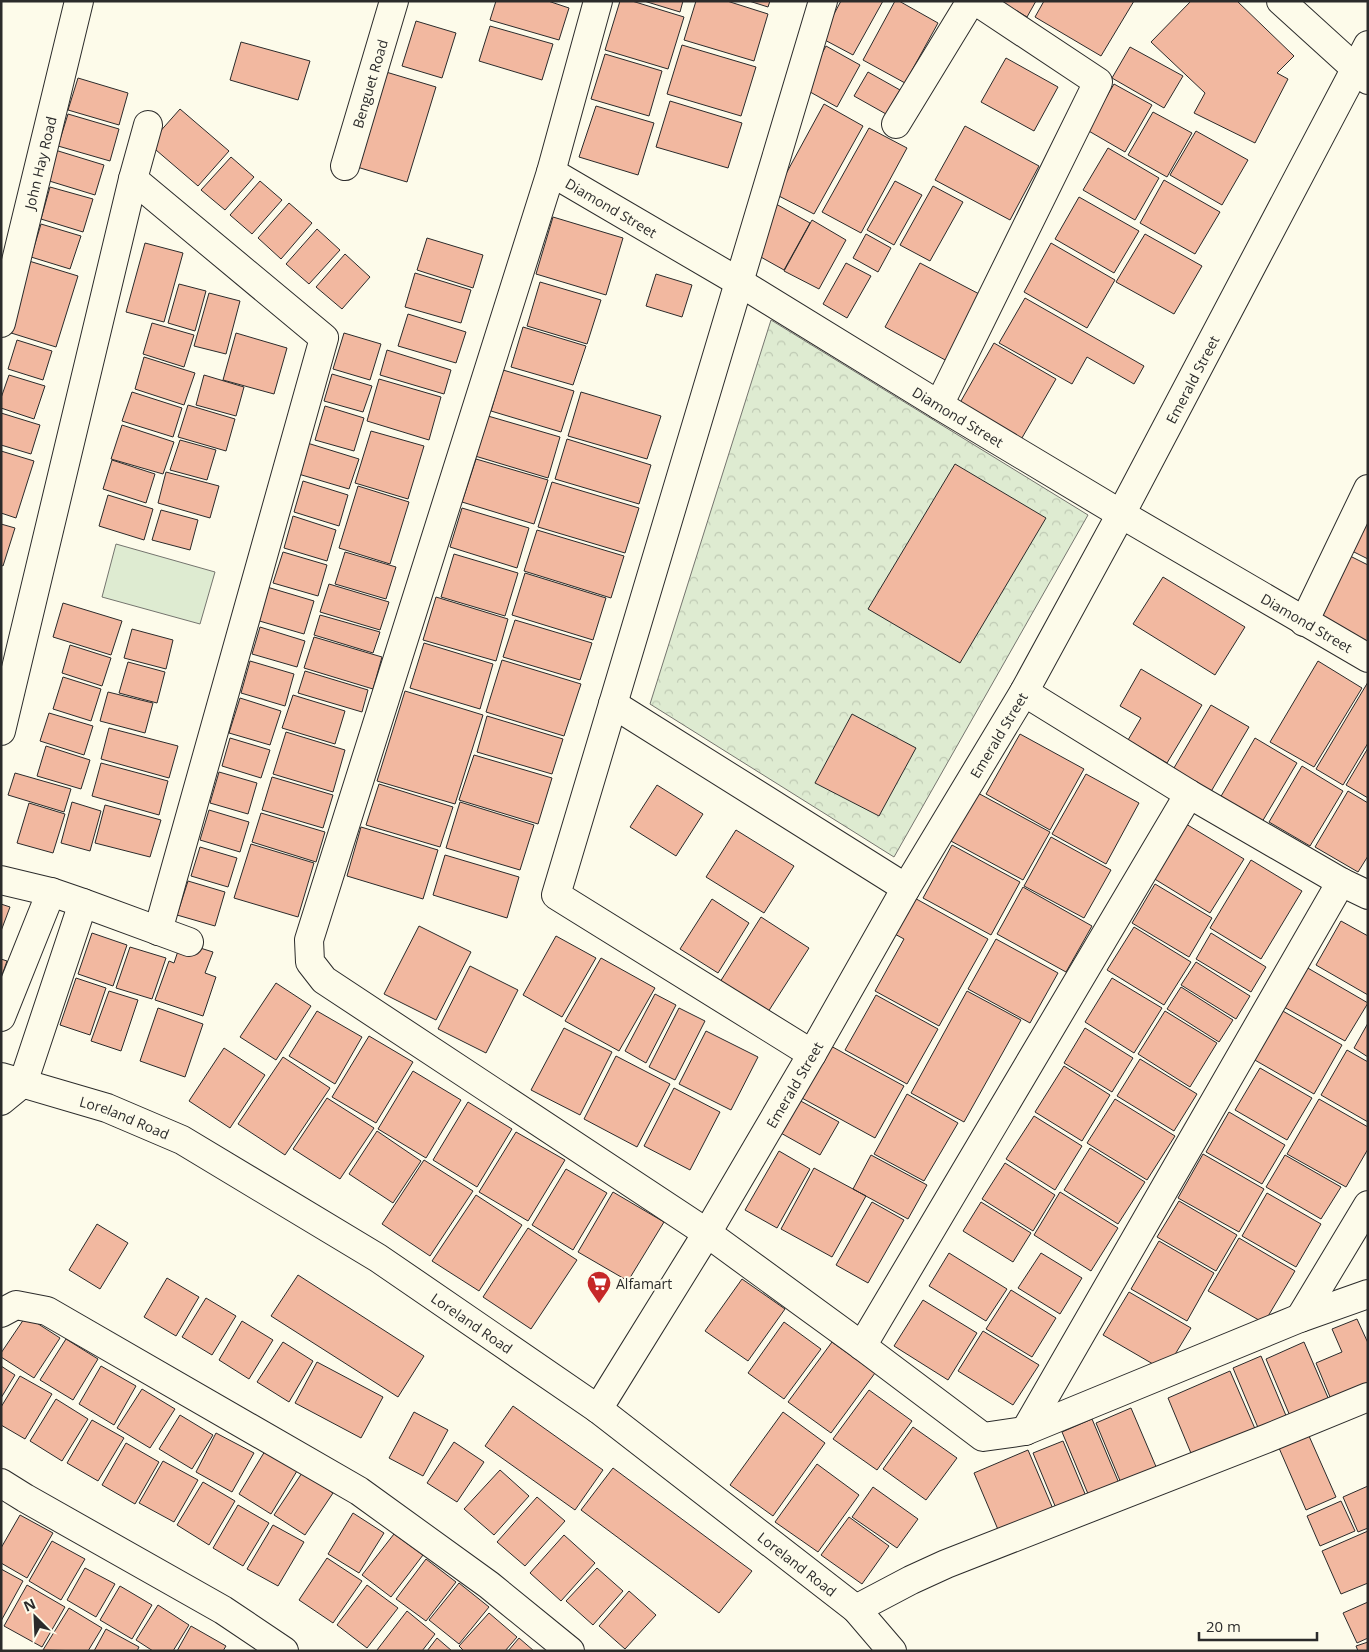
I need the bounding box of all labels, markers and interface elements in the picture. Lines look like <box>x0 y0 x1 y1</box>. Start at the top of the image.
street label: Benguet Road <box>347 37 392 130</box>
street label: John Hay Road <box>19 114 60 213</box>
street label: Diamond Street <box>562 173 661 242</box>
street label: Emerald Street <box>1161 332 1223 427</box>
street label: Diamond Street <box>909 382 1007 451</box>
street label: Diamond Street <box>1258 588 1356 657</box>
street label: Emerald Street <box>965 688 1031 781</box>
street label: Emerald Street <box>761 1038 827 1131</box>
street label: Loreland Road <box>78 1091 172 1143</box>
supermarket icon: Alfamart <box>586 1270 612 1304</box>
place label: Alfamart <box>616 1274 672 1293</box>
street label: Loreland Road <box>428 1288 517 1357</box>
street label: Loreland Road <box>754 1527 841 1600</box>
north arrow <box>10 1592 60 1642</box>
text: N <box>20 1594 39 1616</box>
scale bar <box>1199 1610 1316 1642</box>
text: 20 m <box>1206 1616 1241 1636</box>

